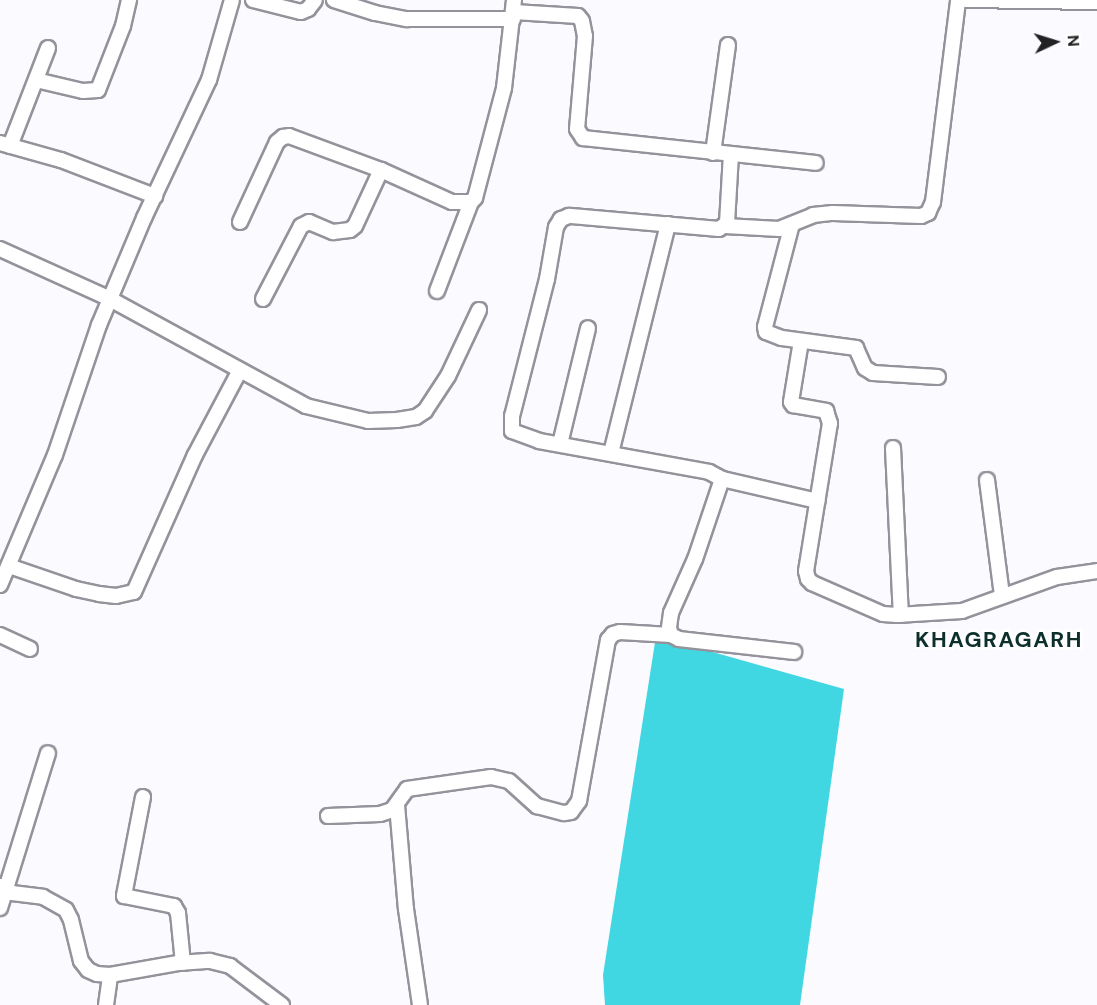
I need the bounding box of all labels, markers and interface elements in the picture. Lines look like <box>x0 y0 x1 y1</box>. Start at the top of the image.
north arrow <box>1025 12 1085 72</box>
text: N <box>1063 34 1084 47</box>
district label: KHAGRAGARH <box>915 627 1083 653</box>

